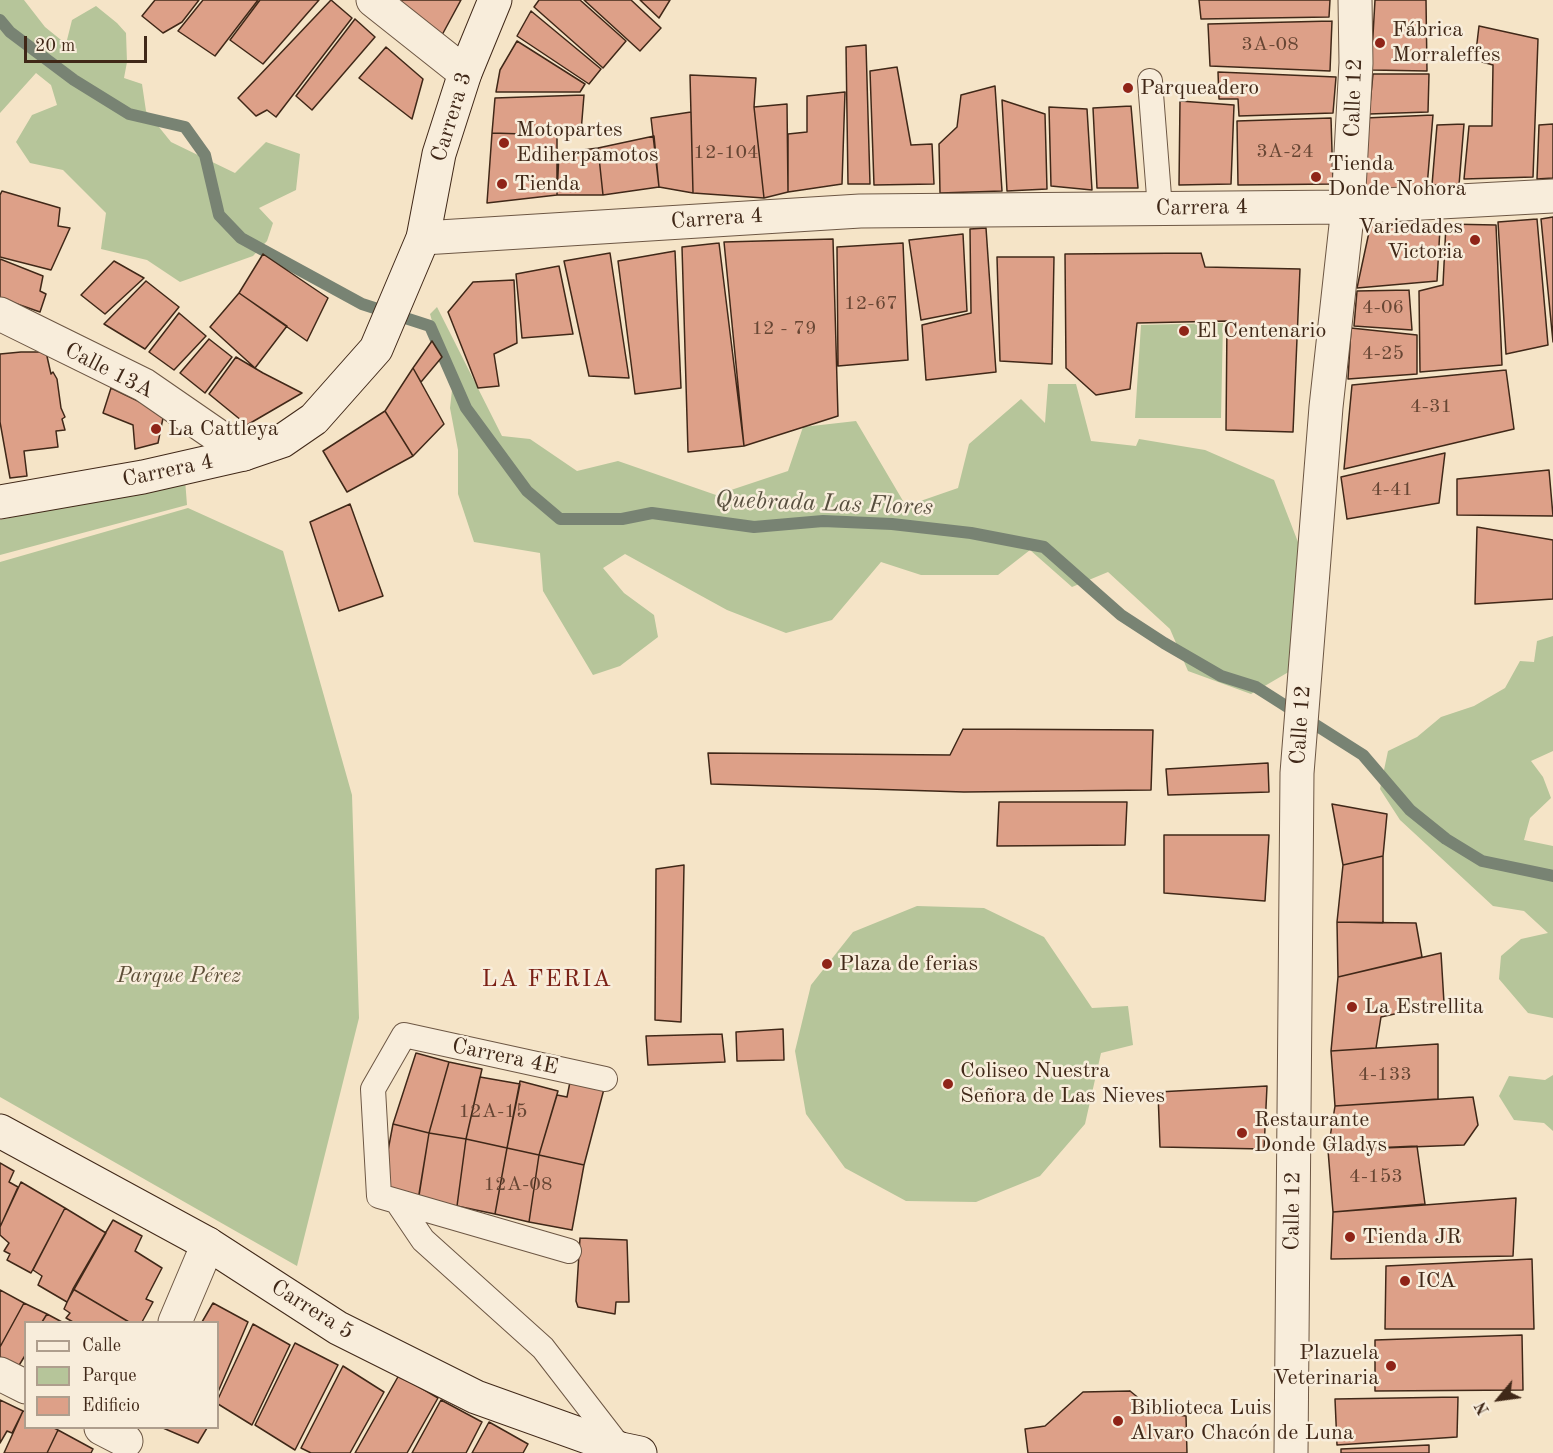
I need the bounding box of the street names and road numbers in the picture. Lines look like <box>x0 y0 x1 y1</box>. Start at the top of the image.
street label: Calle 12 <box>1339 58 1369 138</box>
street label: Carrera 3 <box>426 69 478 165</box>
street label: Carrera 4 <box>1155 194 1249 222</box>
street label: Carrera 4 <box>670 203 764 235</box>
street label: Calle 13A <box>60 337 158 405</box>
street label: Carrera 4 <box>120 448 216 494</box>
street label: Calle 12 <box>1285 685 1317 765</box>
street label: Carrera 4E <box>450 1033 560 1081</box>
street label: Calle 12 <box>1279 1171 1307 1251</box>
street label: Carrera 5 <box>266 1274 358 1346</box>

